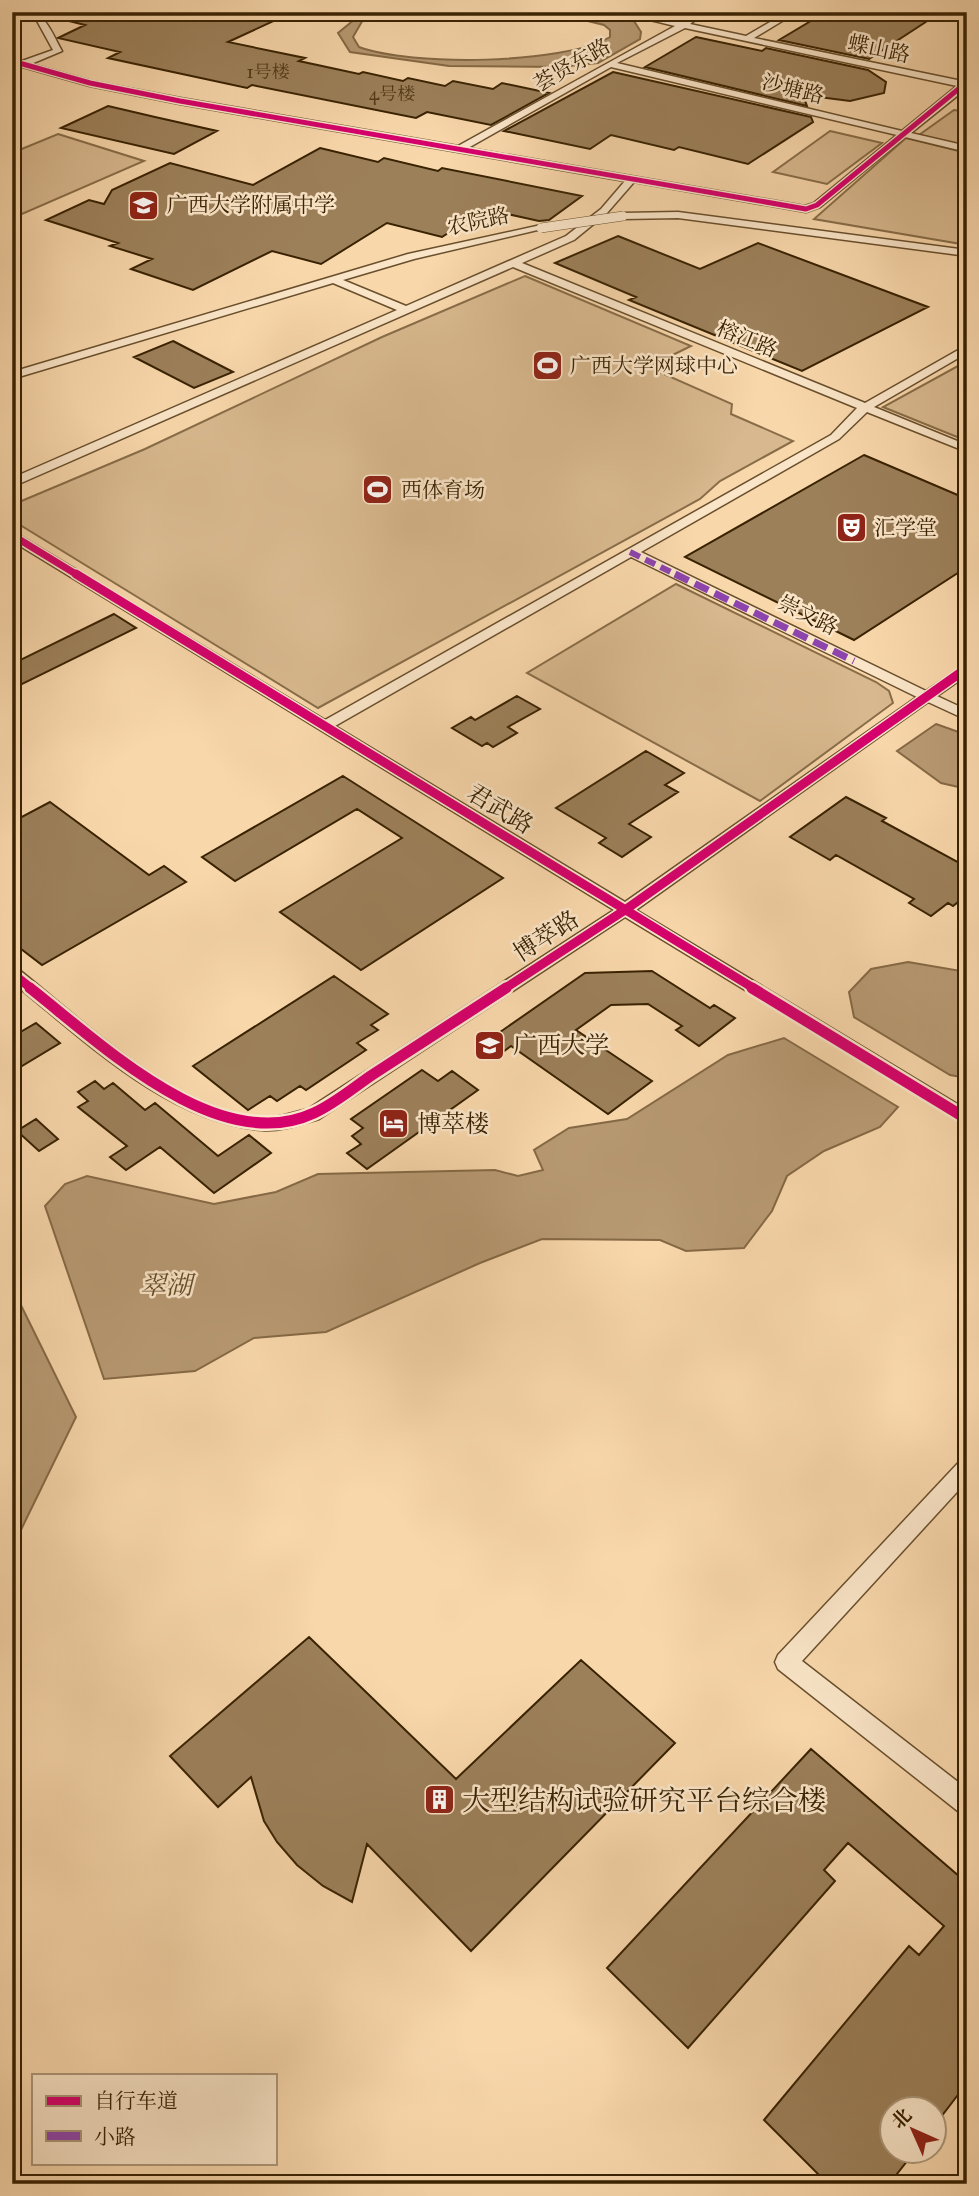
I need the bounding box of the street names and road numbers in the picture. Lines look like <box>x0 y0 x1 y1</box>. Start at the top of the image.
street label: 蝶山路 <box>845 30 913 68</box>
street label: 荟贤东路 <box>529 33 615 97</box>
street label: 沙塘路 <box>759 69 827 109</box>
street label: 农院路 <box>444 202 512 240</box>
street label: 榕江路 <box>713 315 781 363</box>
street label: 崇文路 <box>774 590 842 640</box>
street label: 君武路 <box>461 778 539 840</box>
street label: 博萃路 <box>508 904 584 968</box>

